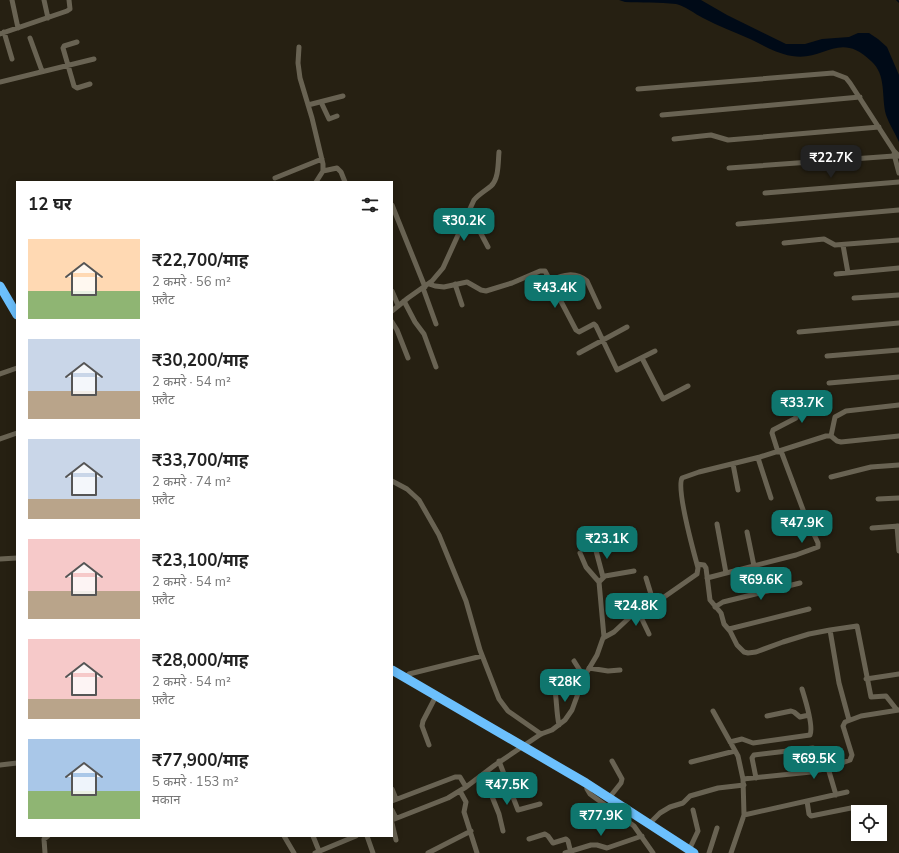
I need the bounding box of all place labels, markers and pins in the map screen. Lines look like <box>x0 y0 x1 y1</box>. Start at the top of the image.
pin: ₹22.7K <box>798 145 864 179</box>
pin: ₹30.2K <box>431 208 497 242</box>
pin: ₹43.4K <box>522 275 588 309</box>
pin: ₹33.7K <box>769 390 835 424</box>
pin: ₹47.9K <box>769 510 835 544</box>
pin: ₹23.1K <box>574 526 640 560</box>
pin: ₹69.6K <box>728 567 794 601</box>
pin: ₹24.8K <box>603 593 669 627</box>
pin: ₹28K <box>541 669 589 703</box>
pin: ₹69.5K <box>781 746 847 780</box>
pin: ₹47.5K <box>474 772 540 806</box>
pin: ₹77.9K <box>568 803 634 837</box>

